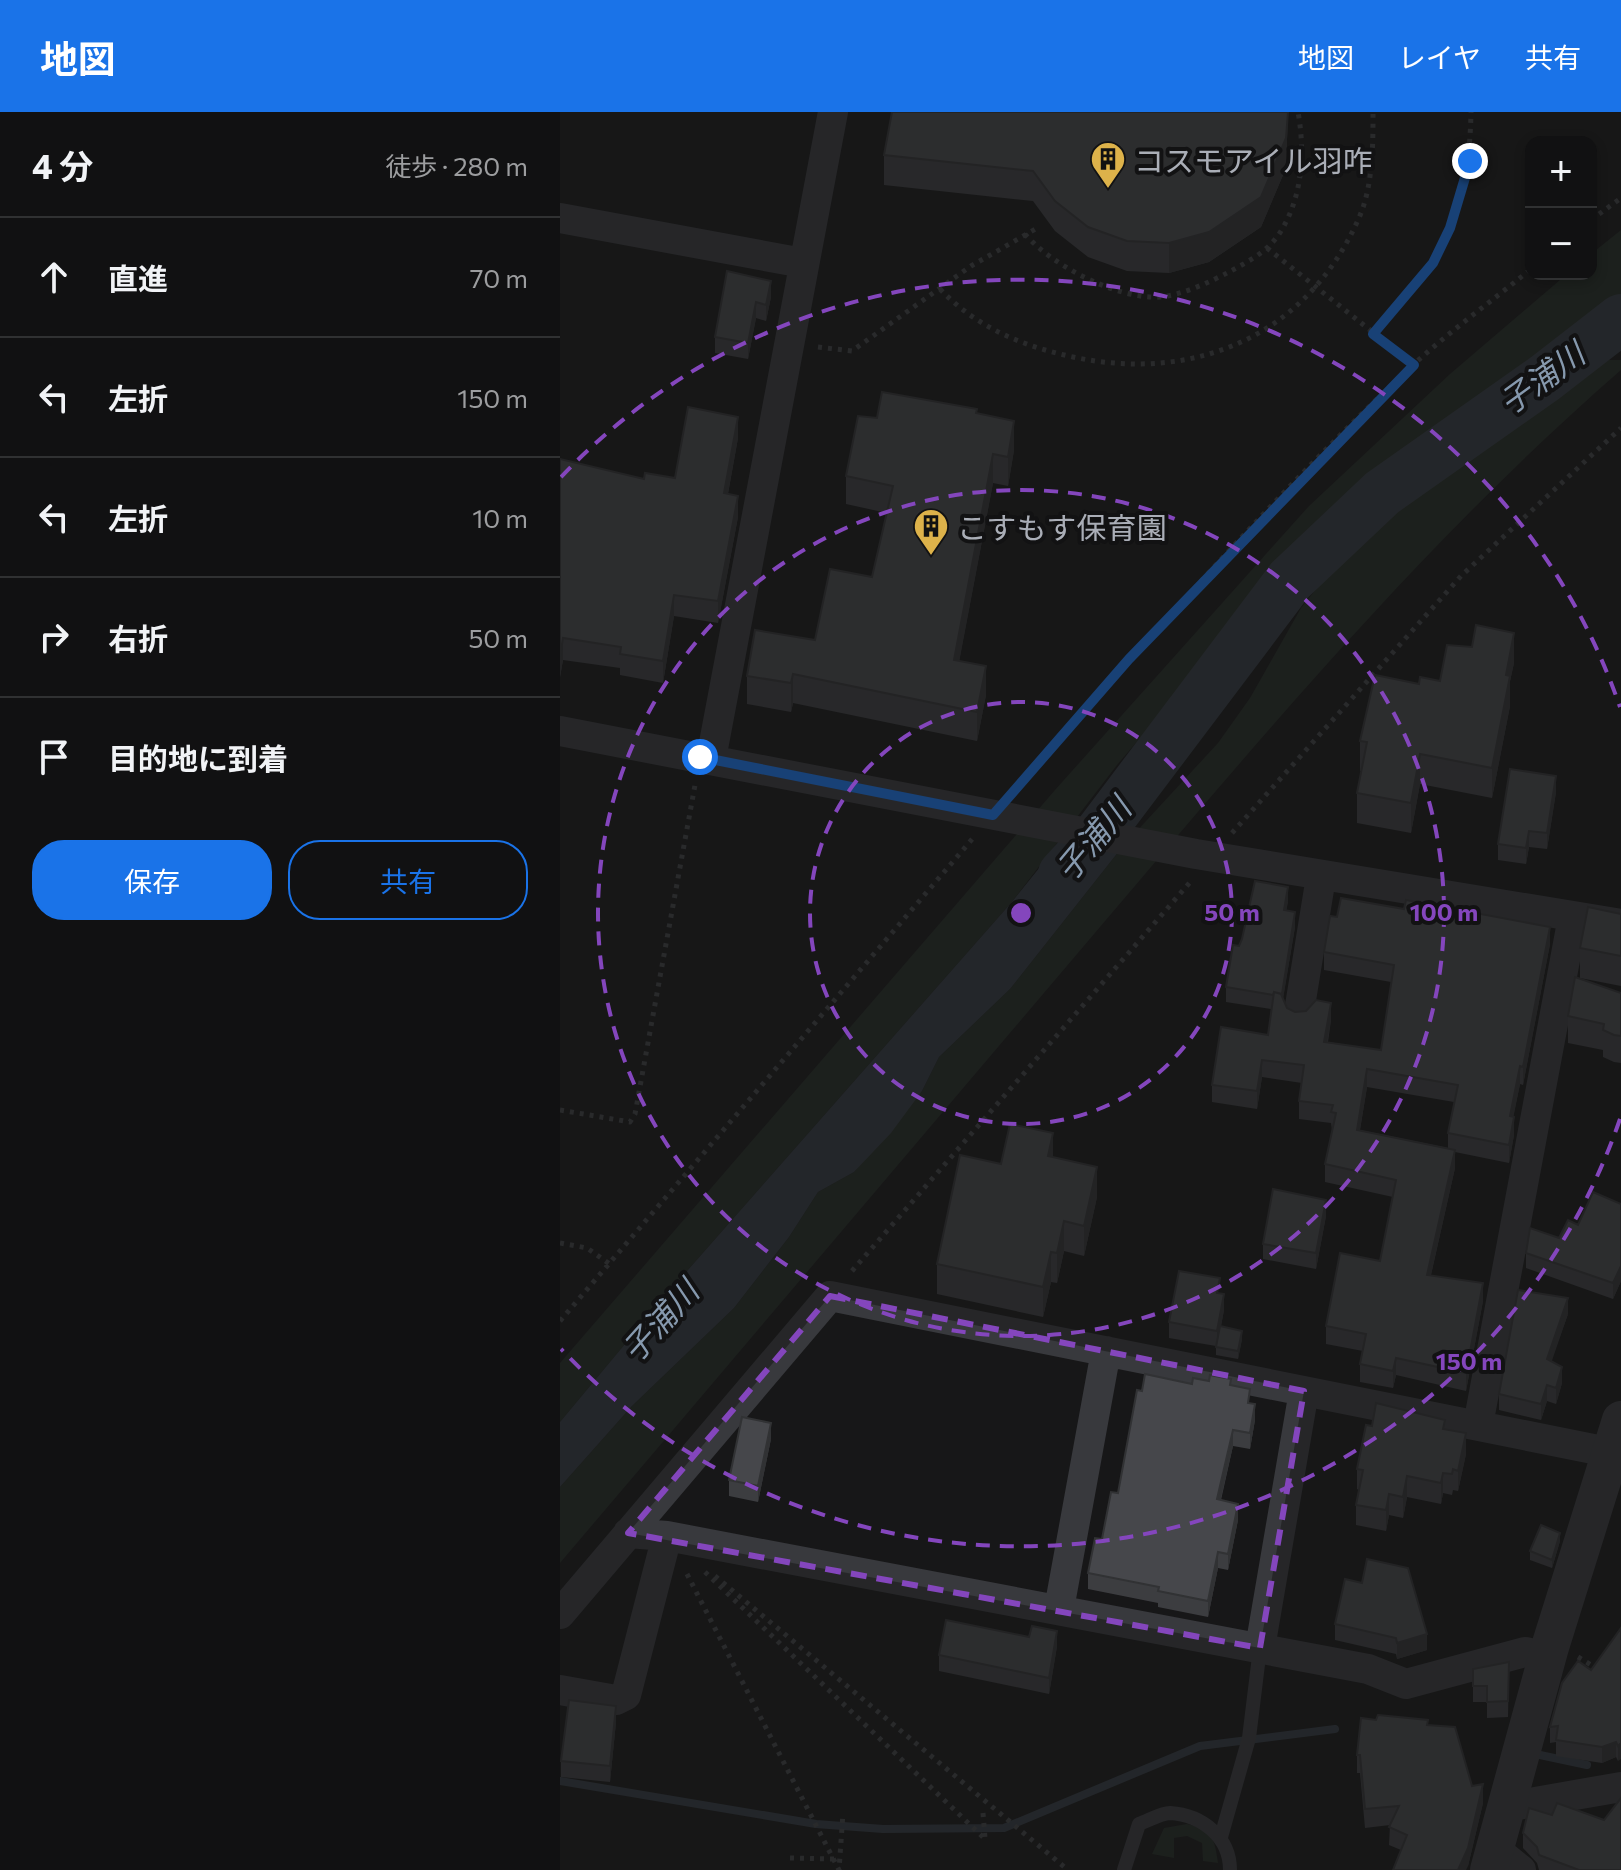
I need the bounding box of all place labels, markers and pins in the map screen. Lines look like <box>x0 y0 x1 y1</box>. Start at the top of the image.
building icon: コスモアイル羽咋 <box>1089 140 1127 190</box>
place label: コスモアイル羽咋 <box>1134 141 1373 178</box>
building icon: こすもす保育園 <box>912 507 950 557</box>
place label: こすもす保育園 <box>957 508 1166 545</box>
centre of rings <box>1007 899 1035 927</box>

